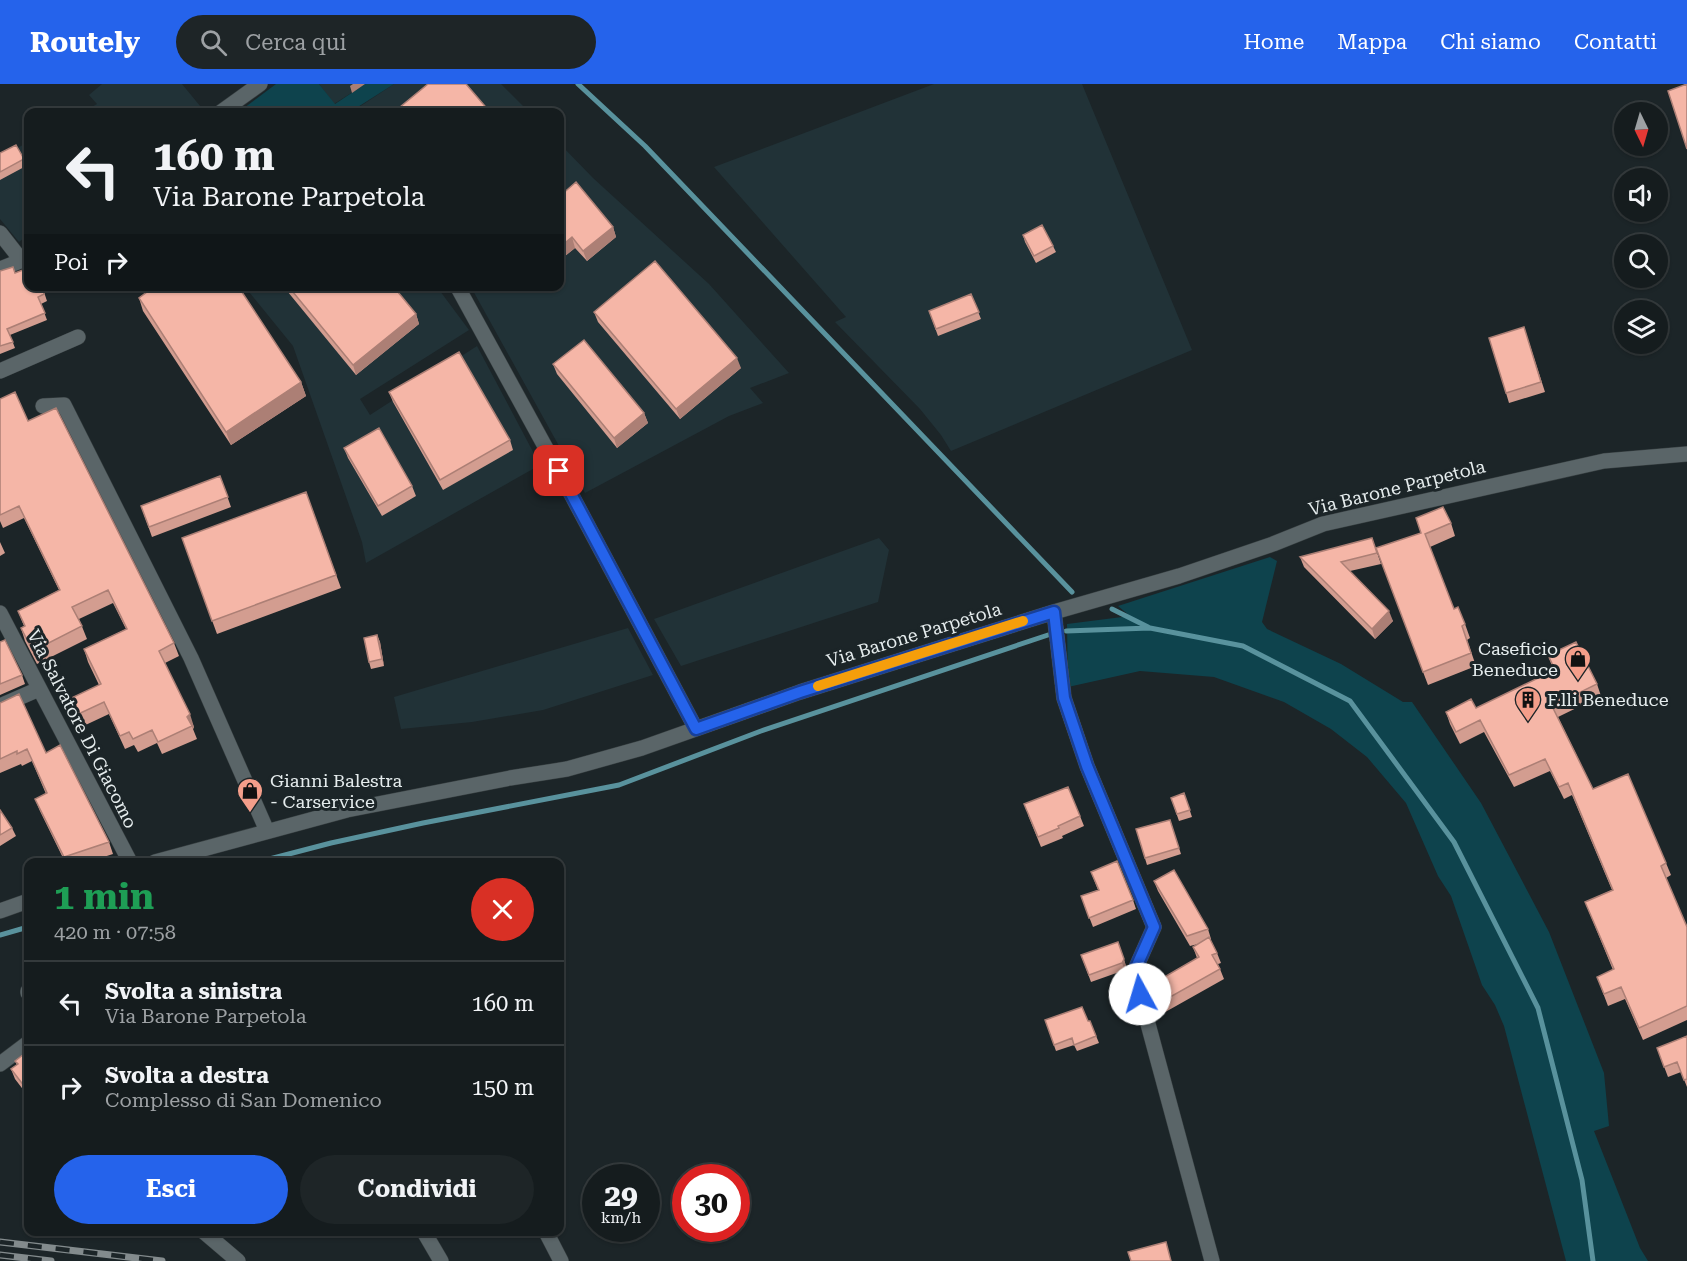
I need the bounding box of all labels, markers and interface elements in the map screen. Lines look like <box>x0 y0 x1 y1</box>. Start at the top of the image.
search box <box>176 15 596 69</box>
text: Routely <box>30 26 140 59</box>
icon: search <box>197 26 230 59</box>
text: Cerca qui <box>245 30 347 55</box>
text: Home <box>1243 30 1304 54</box>
text: Mappa <box>1337 30 1407 54</box>
text: Chi siamo <box>1440 30 1541 54</box>
text: Contatti <box>1574 30 1657 54</box>
north arrow <box>1614 102 1668 156</box>
map controls <box>1614 102 1668 354</box>
text: 160 m <box>153 131 275 180</box>
icon: left <box>54 132 132 210</box>
button: sound <box>1614 168 1668 222</box>
text: Via Barone Parpetola <box>153 181 425 213</box>
button: search <box>1614 234 1668 288</box>
icon: right <box>100 246 133 279</box>
text: Poi <box>54 250 88 275</box>
button: layers <box>1614 300 1668 354</box>
pin <box>533 445 584 496</box>
icon: arrive <box>542 454 575 487</box>
street label: Via Barone Parpetola <box>1306 455 1488 520</box>
street label: Via Barone Parpetola <box>824 598 1004 671</box>
street label: Via Salvatore Di Giacomo <box>23 626 142 832</box>
place label: Caseficio Beneduce <box>1472 638 1558 680</box>
shop icon: Caseficio Beneduce <box>1563 644 1593 682</box>
building icon: F.lli Beneduce <box>1513 685 1543 723</box>
place label: F.lli Beneduce <box>1547 689 1669 710</box>
place label: Gianni Balestra - Carservice <box>270 770 403 812</box>
shop icon: Gianni Balestra - Carservice <box>235 776 265 814</box>
text: 1 min <box>54 876 154 918</box>
button: close <box>471 878 534 941</box>
text: 420 m · 07:58 <box>54 920 176 944</box>
position arrow <box>1108 962 1172 1026</box>
text: Svolta a sinistra <box>105 979 282 1004</box>
icon: left <box>54 987 87 1020</box>
text: 160 m <box>471 991 534 1016</box>
text: Via Barone Parpetola <box>105 1004 307 1028</box>
text: Svolta a destra <box>105 1063 269 1088</box>
icon: right <box>54 1071 87 1104</box>
text: 150 m <box>471 1075 534 1100</box>
text: Complesso di San Domenico <box>105 1088 382 1112</box>
button: Esci <box>54 1155 288 1224</box>
button: Condividi <box>300 1155 534 1224</box>
speed limit sign: 30 <box>672 1164 750 1242</box>
text: 29 <box>604 1178 638 1213</box>
text: km/h <box>601 1209 641 1227</box>

